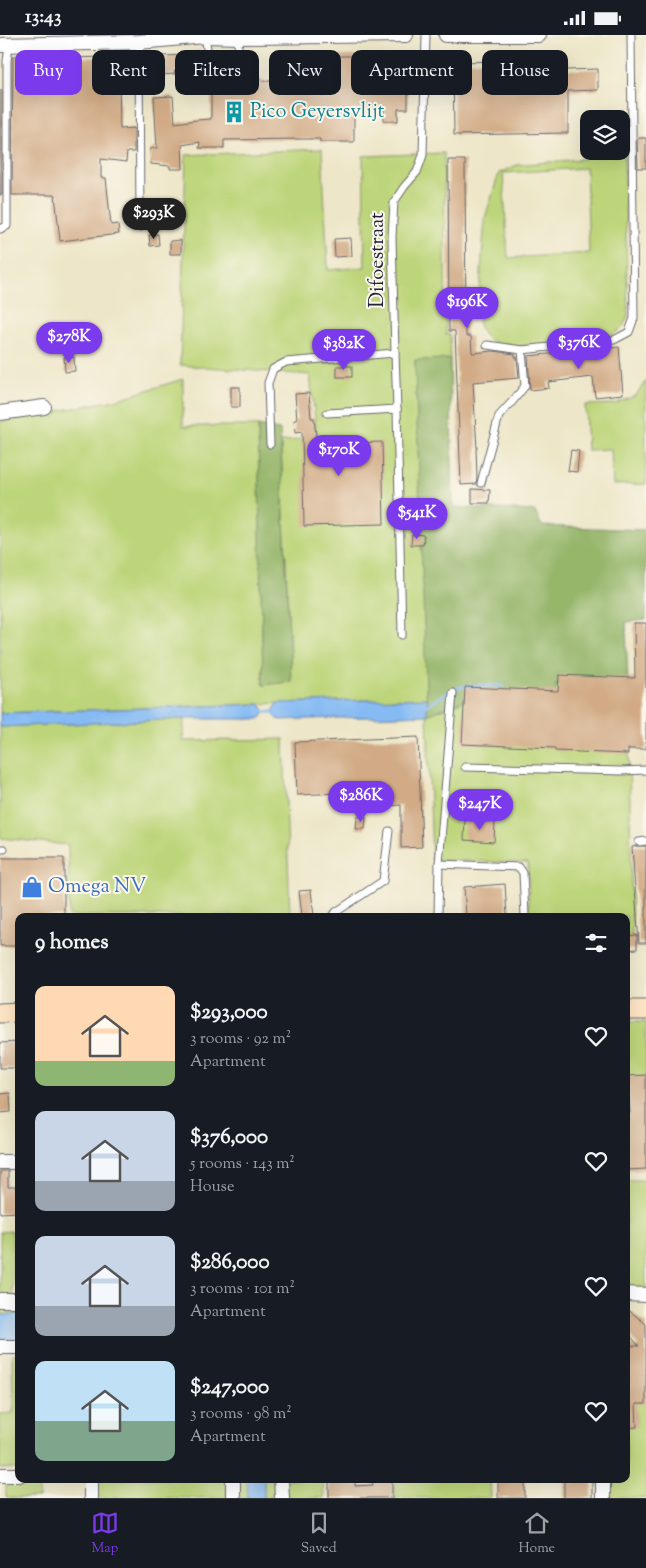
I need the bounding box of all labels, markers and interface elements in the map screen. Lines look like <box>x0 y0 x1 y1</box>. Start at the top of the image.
text: 13:43 <box>25 4 61 31</box>
chip: Buy <box>15 50 82 95</box>
chip: Rent <box>92 50 165 95</box>
chip: Filters <box>175 50 259 95</box>
chip: New <box>269 50 341 95</box>
chip: Apartment <box>351 50 472 95</box>
chip: House <box>482 50 568 95</box>
place label: Pico Geyersvlijt <box>250 98 385 127</box>
building icon: Pico Geyersvlijt <box>221 99 247 125</box>
map controls <box>580 110 630 160</box>
button: layers <box>580 110 630 160</box>
pin: $293K <box>119 197 189 240</box>
text: $293K <box>133 202 175 225</box>
street label: Difoestraat <box>364 212 393 308</box>
pin: $196K <box>432 287 502 329</box>
text: $196K <box>446 291 488 314</box>
pin: $278K <box>34 321 104 364</box>
text: $278K <box>47 326 91 349</box>
pin: $376K <box>544 327 614 370</box>
pin: $382K <box>309 329 379 371</box>
text: $376K <box>558 332 600 355</box>
text: $382K <box>323 333 365 356</box>
pin: $170K <box>304 435 374 477</box>
text: $170K <box>318 439 360 462</box>
pin: $541K <box>382 497 452 540</box>
text: $541K <box>397 502 437 525</box>
pin: $286K <box>326 781 396 823</box>
text: $286K <box>339 785 383 808</box>
pin: $247K <box>445 789 515 831</box>
text: $247K <box>458 793 502 816</box>
place label: Omega NV <box>48 873 146 902</box>
shop icon: Omega NV <box>19 874 45 900</box>
text: 9 homes <box>35 928 108 958</box>
icon: filters <box>582 929 610 957</box>
text: $293,000 <box>190 998 268 1028</box>
icon: home <box>75 1006 135 1066</box>
icon: heart <box>582 1022 610 1050</box>
text: 3 rooms · 92 m² <box>190 1028 291 1051</box>
text: Apartment <box>190 1051 266 1074</box>
text: $376,000 <box>190 1123 268 1153</box>
icon: home <box>75 1131 135 1191</box>
icon: heart <box>582 1147 610 1175</box>
text: 5 rooms · 143 m² <box>190 1153 295 1176</box>
text: House <box>190 1176 234 1199</box>
text: $286,000 <box>190 1248 270 1278</box>
icon: home <box>75 1256 135 1316</box>
icon: heart <box>582 1272 610 1300</box>
text: 3 rooms · 101 m² <box>190 1278 295 1301</box>
text: Apartment <box>190 1301 266 1324</box>
text: $247,000 <box>190 1373 269 1403</box>
icon: home <box>75 1381 135 1441</box>
icon: heart <box>582 1397 610 1425</box>
text: 3 rooms · 98 m² <box>190 1403 292 1426</box>
text: Apartment <box>190 1426 266 1449</box>
tab: Map <box>91 1509 119 1559</box>
tab: Saved <box>301 1509 337 1559</box>
tab: Home <box>518 1509 555 1559</box>

